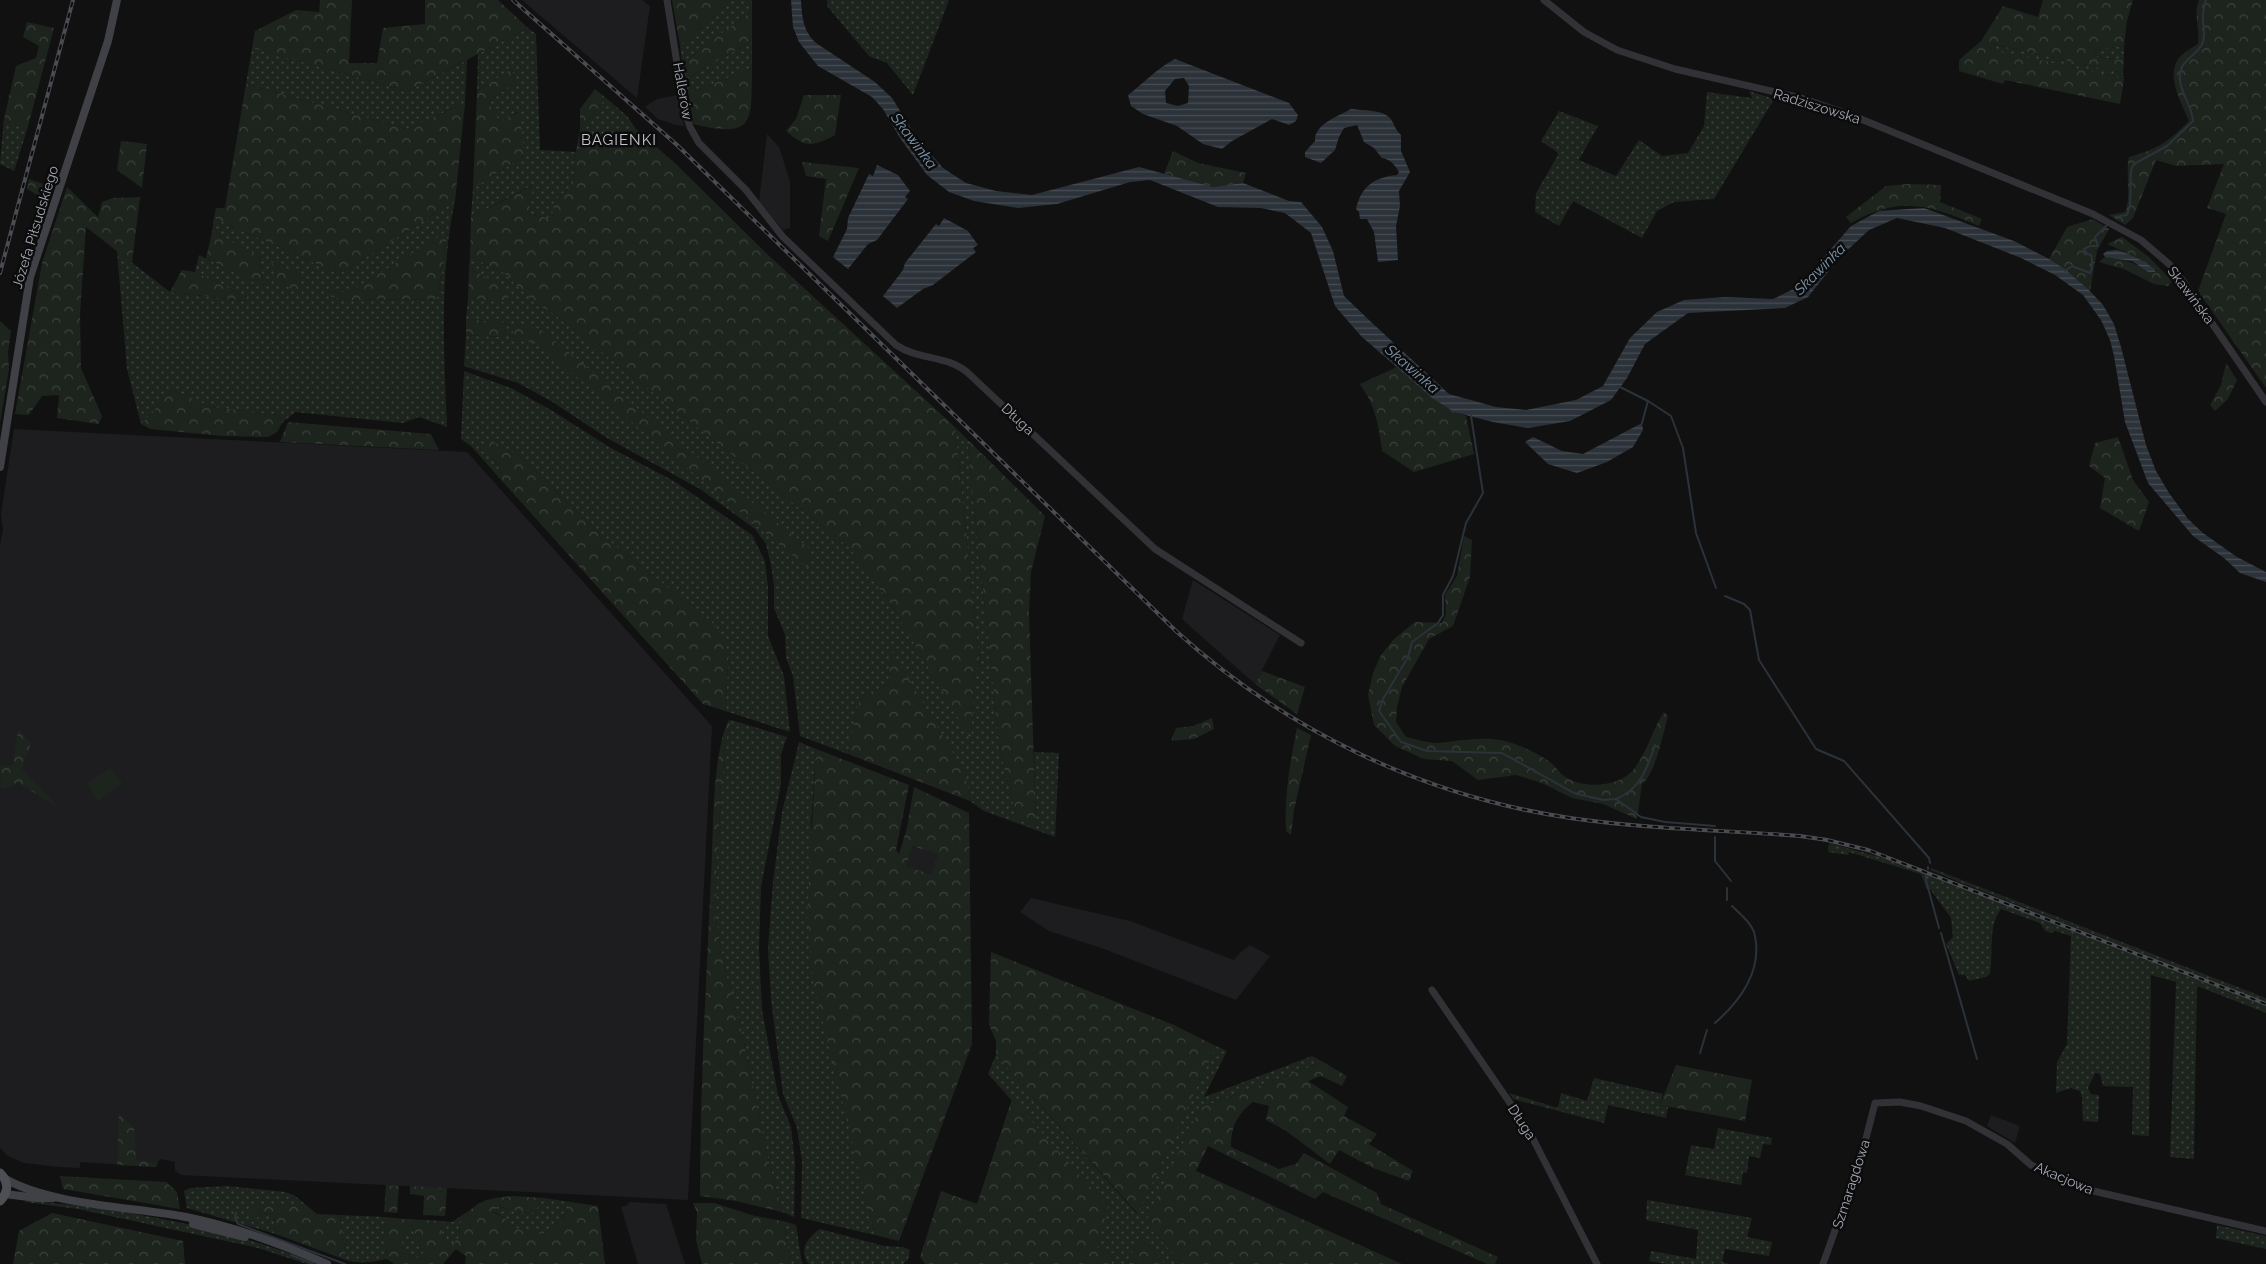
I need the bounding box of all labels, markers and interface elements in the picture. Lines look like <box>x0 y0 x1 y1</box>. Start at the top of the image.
street label: Hallerów <box>670 61 696 121</box>
street label: Radziszowska <box>1772 85 1862 127</box>
water label: Skawinka <box>886 109 941 173</box>
district label: BAGIENKI <box>581 131 657 149</box>
street label: Józefa Piłsudskiego <box>9 164 61 290</box>
water label: Skawinka <box>1790 239 1850 299</box>
street label: Skawińska <box>2164 263 2218 327</box>
water label: Skawinka <box>1381 340 1443 397</box>
street label: Długa <box>998 400 1038 438</box>
street label: Długa <box>1505 1101 1539 1143</box>
street label: Szmaragdowa <box>1829 1137 1873 1231</box>
street label: Akacjowa <box>2032 1158 2096 1198</box>

